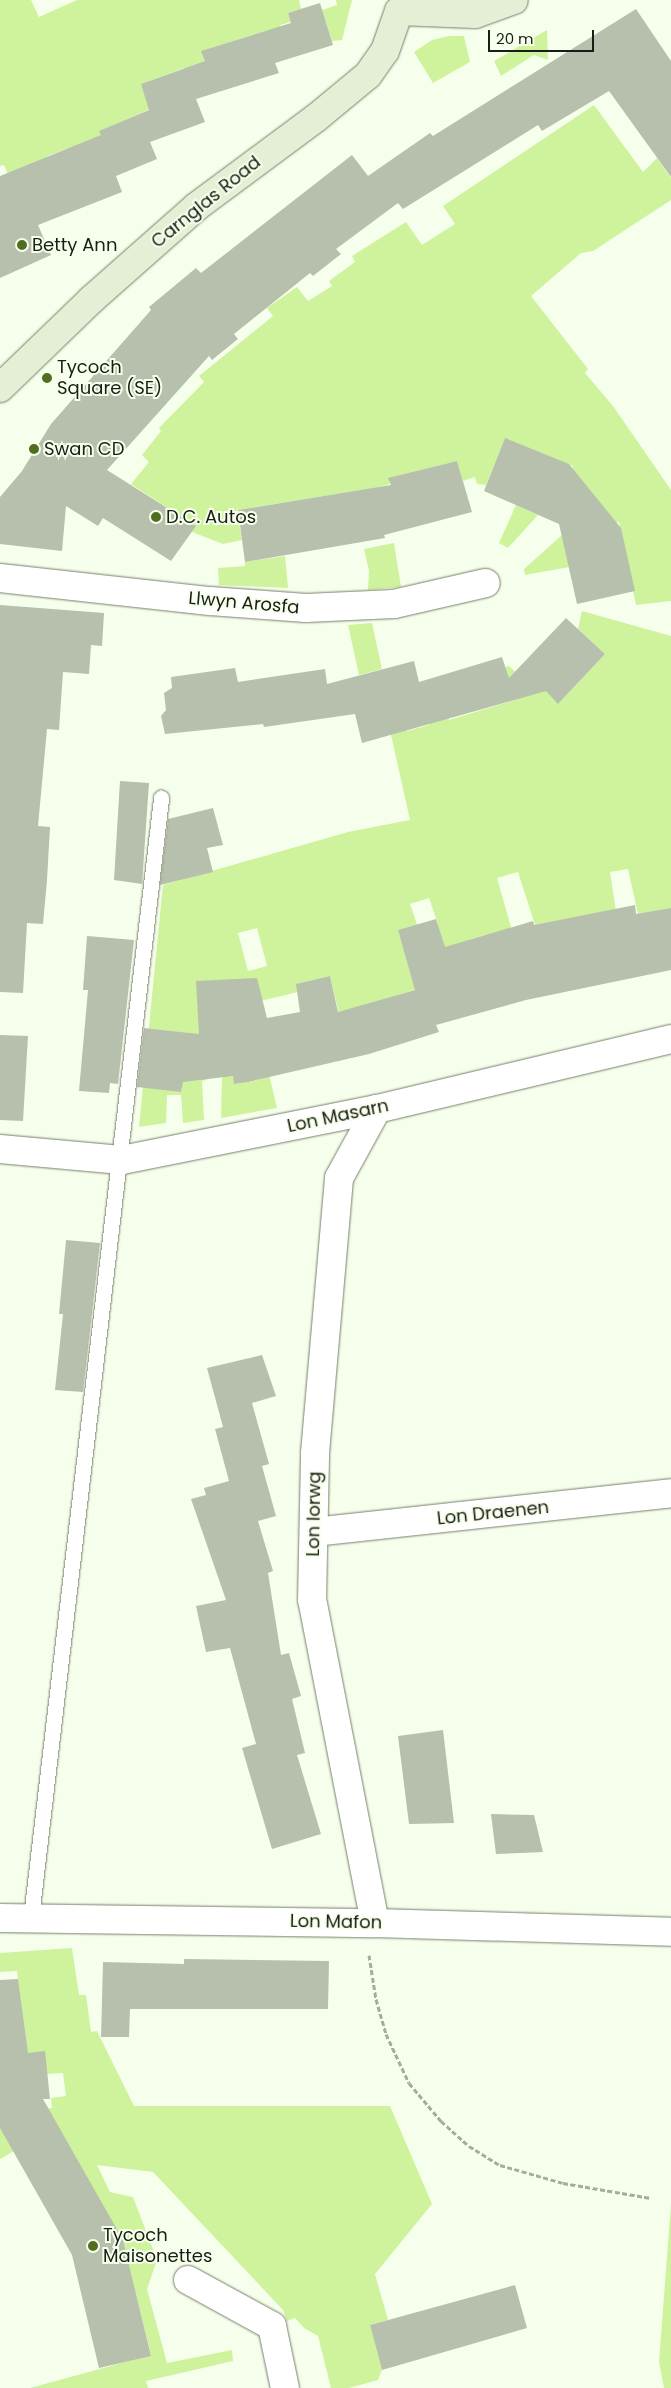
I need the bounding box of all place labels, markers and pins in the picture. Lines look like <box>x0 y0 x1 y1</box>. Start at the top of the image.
place label: Betty Ann <box>32 234 117 256</box>
marker: Betty Ann <box>16 239 28 251</box>
place label: Tycoch Square (SE) <box>57 357 162 399</box>
marker: Tycoch Square (SE) <box>41 372 53 384</box>
place label: Swan CD <box>44 438 124 460</box>
marker: Swan CD <box>28 443 40 455</box>
place label: D.C. Autos <box>166 506 256 528</box>
marker: D.C. Autos <box>150 511 162 523</box>
place label: Tycoch Maisonettes <box>103 2225 212 2268</box>
marker: Tycoch Maisonettes <box>87 2240 99 2252</box>

